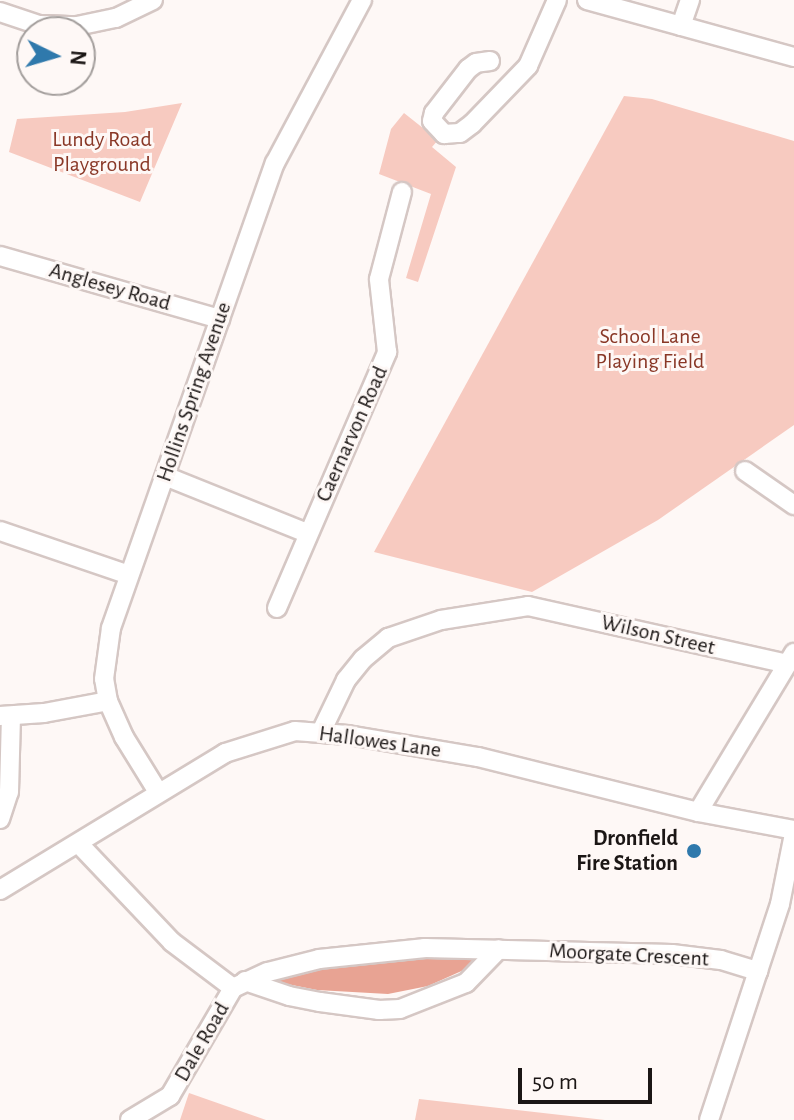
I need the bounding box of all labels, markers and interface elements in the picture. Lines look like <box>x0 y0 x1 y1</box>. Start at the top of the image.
north arrow <box>16 16 96 96</box>
text: N <box>66 49 90 66</box>
park label: Lundy Road Playground <box>52 126 152 178</box>
street label: Anglesey Road <box>46 257 174 317</box>
street label: Hollins Spring Avenue <box>151 299 237 485</box>
park label: School Lane Playing Field <box>595 323 705 374</box>
street label: Caernarvon Road <box>310 362 394 506</box>
street label: Wilson Street <box>599 609 717 661</box>
street label: Hallowes Lane <box>317 720 443 764</box>
place label: Dronfield Fire Station <box>576 825 678 876</box>
marker: Dronfield Fire Station <box>685 842 703 860</box>
street label: Moorgate Crescent <box>549 938 709 972</box>
street label: Dale Road <box>169 998 235 1086</box>
scale bar <box>522 1052 656 1102</box>
text: 50 m <box>532 1070 578 1094</box>

